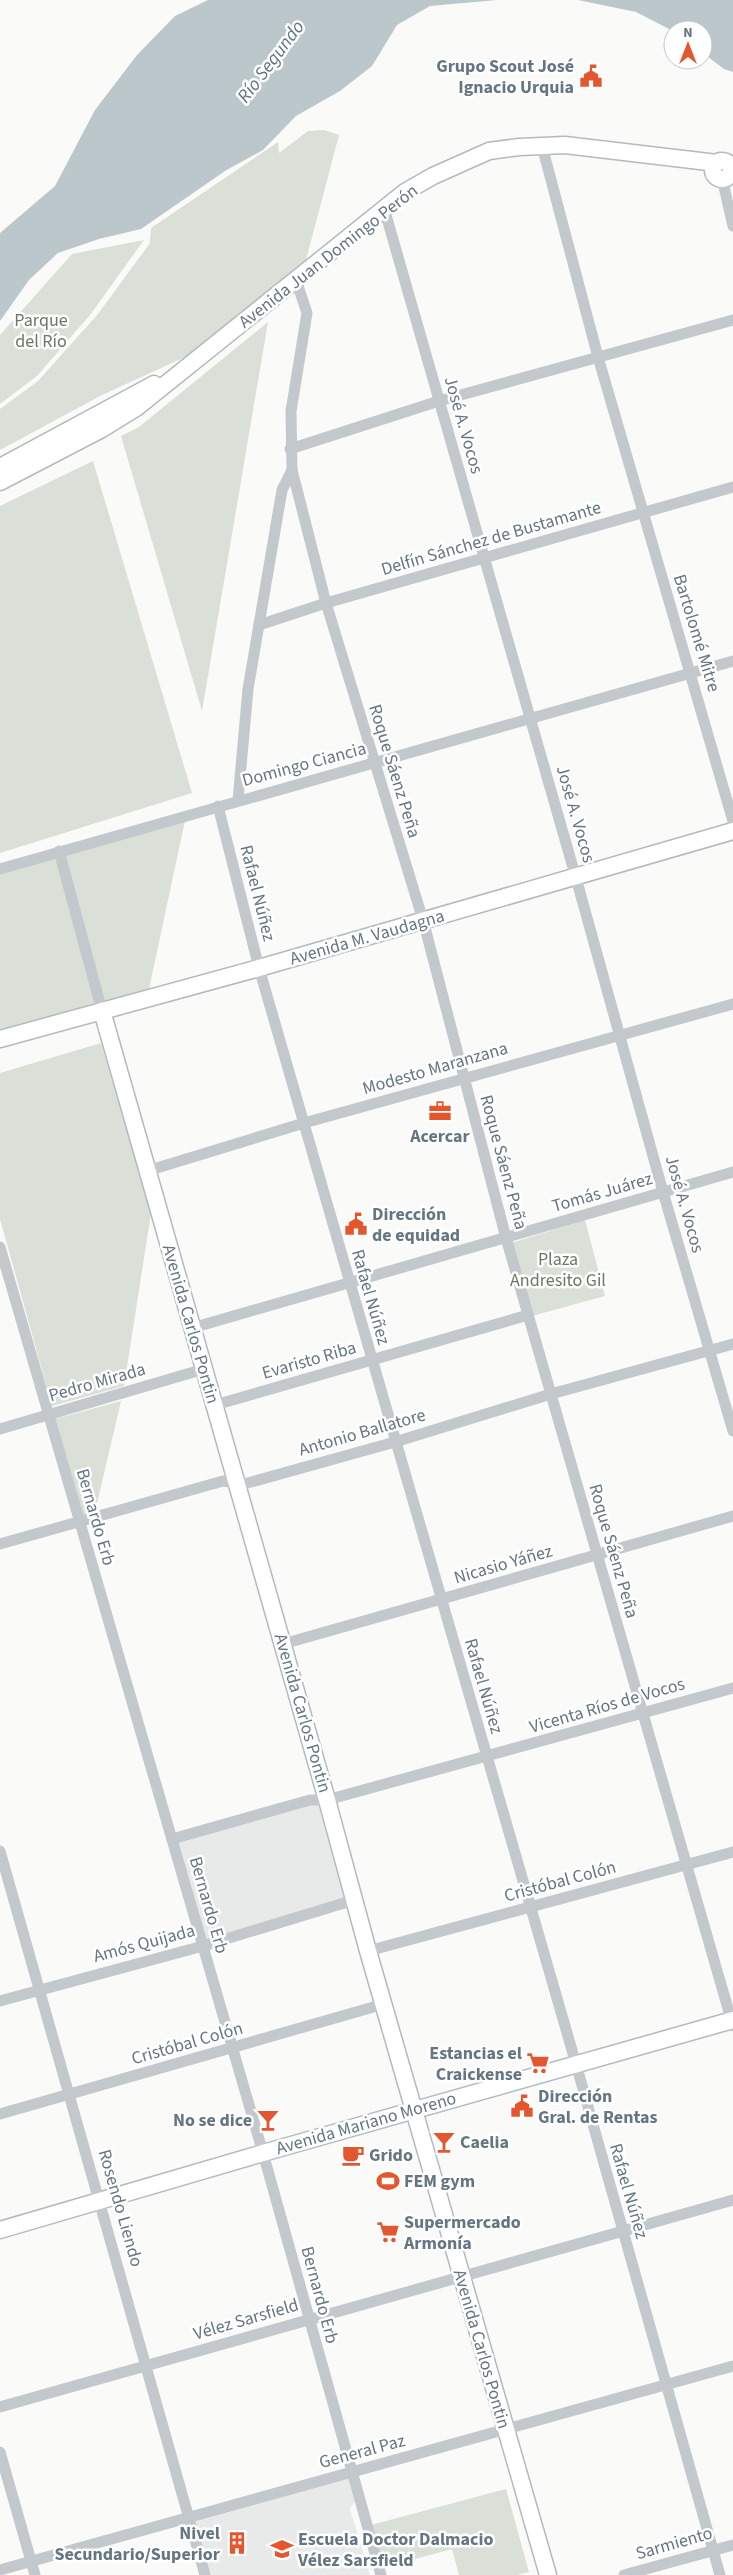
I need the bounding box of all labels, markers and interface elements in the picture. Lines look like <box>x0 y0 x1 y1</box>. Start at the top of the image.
water label: Río Segundo <box>231 15 311 109</box>
north arrow <box>663 20 713 70</box>
text: N <box>683 23 693 43</box>
place label: Grupo Scout José Ignacio Urquia <box>436 54 574 100</box>
public building icon: Grupo Scout José Ignacio Urquia <box>578 63 604 89</box>
street label: Avenida Juan Domingo Perón <box>233 178 423 334</box>
park label: Parque del Río <box>14 308 68 354</box>
street label: José A. Vocos <box>438 374 489 477</box>
street label: Delfín Sánchez de Bustamante <box>378 495 604 582</box>
street label: Bartolomé Mitre <box>667 571 726 695</box>
street label: Roque Sáenz Peña <box>362 701 427 841</box>
street label: Domingo Ciancia <box>239 736 369 793</box>
street label: José A. Vocos <box>550 763 601 866</box>
street label: Rafael Núñez <box>234 842 282 944</box>
street label: Avenida M. Vaudagna <box>287 903 447 972</box>
street label: Modesto Maranzana <box>359 1036 511 1101</box>
street label: Roque Sáenz Peña <box>474 1092 534 1232</box>
office icon: Acercar <box>427 1098 453 1124</box>
place label: Acercar <box>409 1124 471 1149</box>
street label: José A. Vocos <box>659 1153 710 1256</box>
street label: Tomás Juárez <box>549 1166 656 1219</box>
place label: Dirección de equidad <box>372 1202 460 1248</box>
public building icon: Dirección de equidad <box>343 1211 369 1237</box>
street label: Avenida Carlos Pontin <box>156 1242 225 1407</box>
street label: Rafael Núñez <box>345 1246 396 1348</box>
park label: Plaza Andresito Gil <box>510 1247 606 1293</box>
street label: Evaristo Riba <box>259 1335 359 1386</box>
street label: Pedro Mirada <box>46 1357 148 1408</box>
street label: Antonio Ballatore <box>296 1402 429 1463</box>
street label: Bernardo Erb <box>70 1466 121 1569</box>
street label: Roque Sáenz Peña <box>582 1481 645 1621</box>
street label: Nicasio Yáñez <box>451 1538 556 1590</box>
street label: Avenida Carlos Pontin <box>268 1631 337 1796</box>
street label: Rafael Núñez <box>458 1635 509 1737</box>
street label: Vicenta Ríos de Vocos <box>527 1671 688 1740</box>
street label: Bernardo Erb <box>183 1854 234 1957</box>
street label: Cristóbal Colón <box>501 1855 619 1908</box>
street label: Amós Quijada <box>91 1918 198 1969</box>
street label: Cristóbal Colón <box>128 2016 246 2071</box>
place label: Estancias el Craickense <box>429 2041 522 2087</box>
supermarket icon: Estancias el Craickense <box>525 2050 551 2076</box>
place label: Dirección Gral. de Rentas <box>538 2084 657 2130</box>
street label: Avenida Mariano Moreno <box>273 2086 459 2161</box>
public building icon: Dirección Gral. de Rentas <box>509 2093 535 2119</box>
bar icon: No se dice <box>255 2107 281 2133</box>
place label: No se dice <box>173 2108 252 2133</box>
bar icon: Caelia <box>431 2129 457 2155</box>
place label: Caelia <box>460 2130 509 2155</box>
street label: Rafael Núñez <box>603 2140 654 2242</box>
cafe icon: Grido <box>340 2142 366 2168</box>
place label: Grido <box>369 2143 413 2168</box>
street label: Rosendo Liendo <box>92 2146 149 2270</box>
sports icon: FEM gym <box>375 2168 401 2194</box>
place label: FEM gym <box>404 2169 475 2194</box>
place label: Supermercado Armonía <box>403 2210 521 2256</box>
supermarket icon: Supermercado Armonía <box>375 2219 401 2245</box>
street label: Bernardo Erb <box>295 2244 345 2347</box>
street label: Avenida Carlos Pontin <box>447 2267 516 2432</box>
street label: Vélez Sarsfield <box>191 2293 302 2346</box>
street label: General Paz <box>316 2428 408 2475</box>
place label: Nivel Secundario/Superior <box>55 2521 221 2567</box>
street label: Sarmiento <box>633 2521 715 2566</box>
place label: Escuela Doctor Dalmacio Vélez Sarsfield <box>297 2527 493 2573</box>
building icon: Nivel Secundario/Superior <box>224 2530 250 2556</box>
school or university icon: Escuela Doctor Dalmacio Vélez Sarsfield <box>269 2536 295 2562</box>

